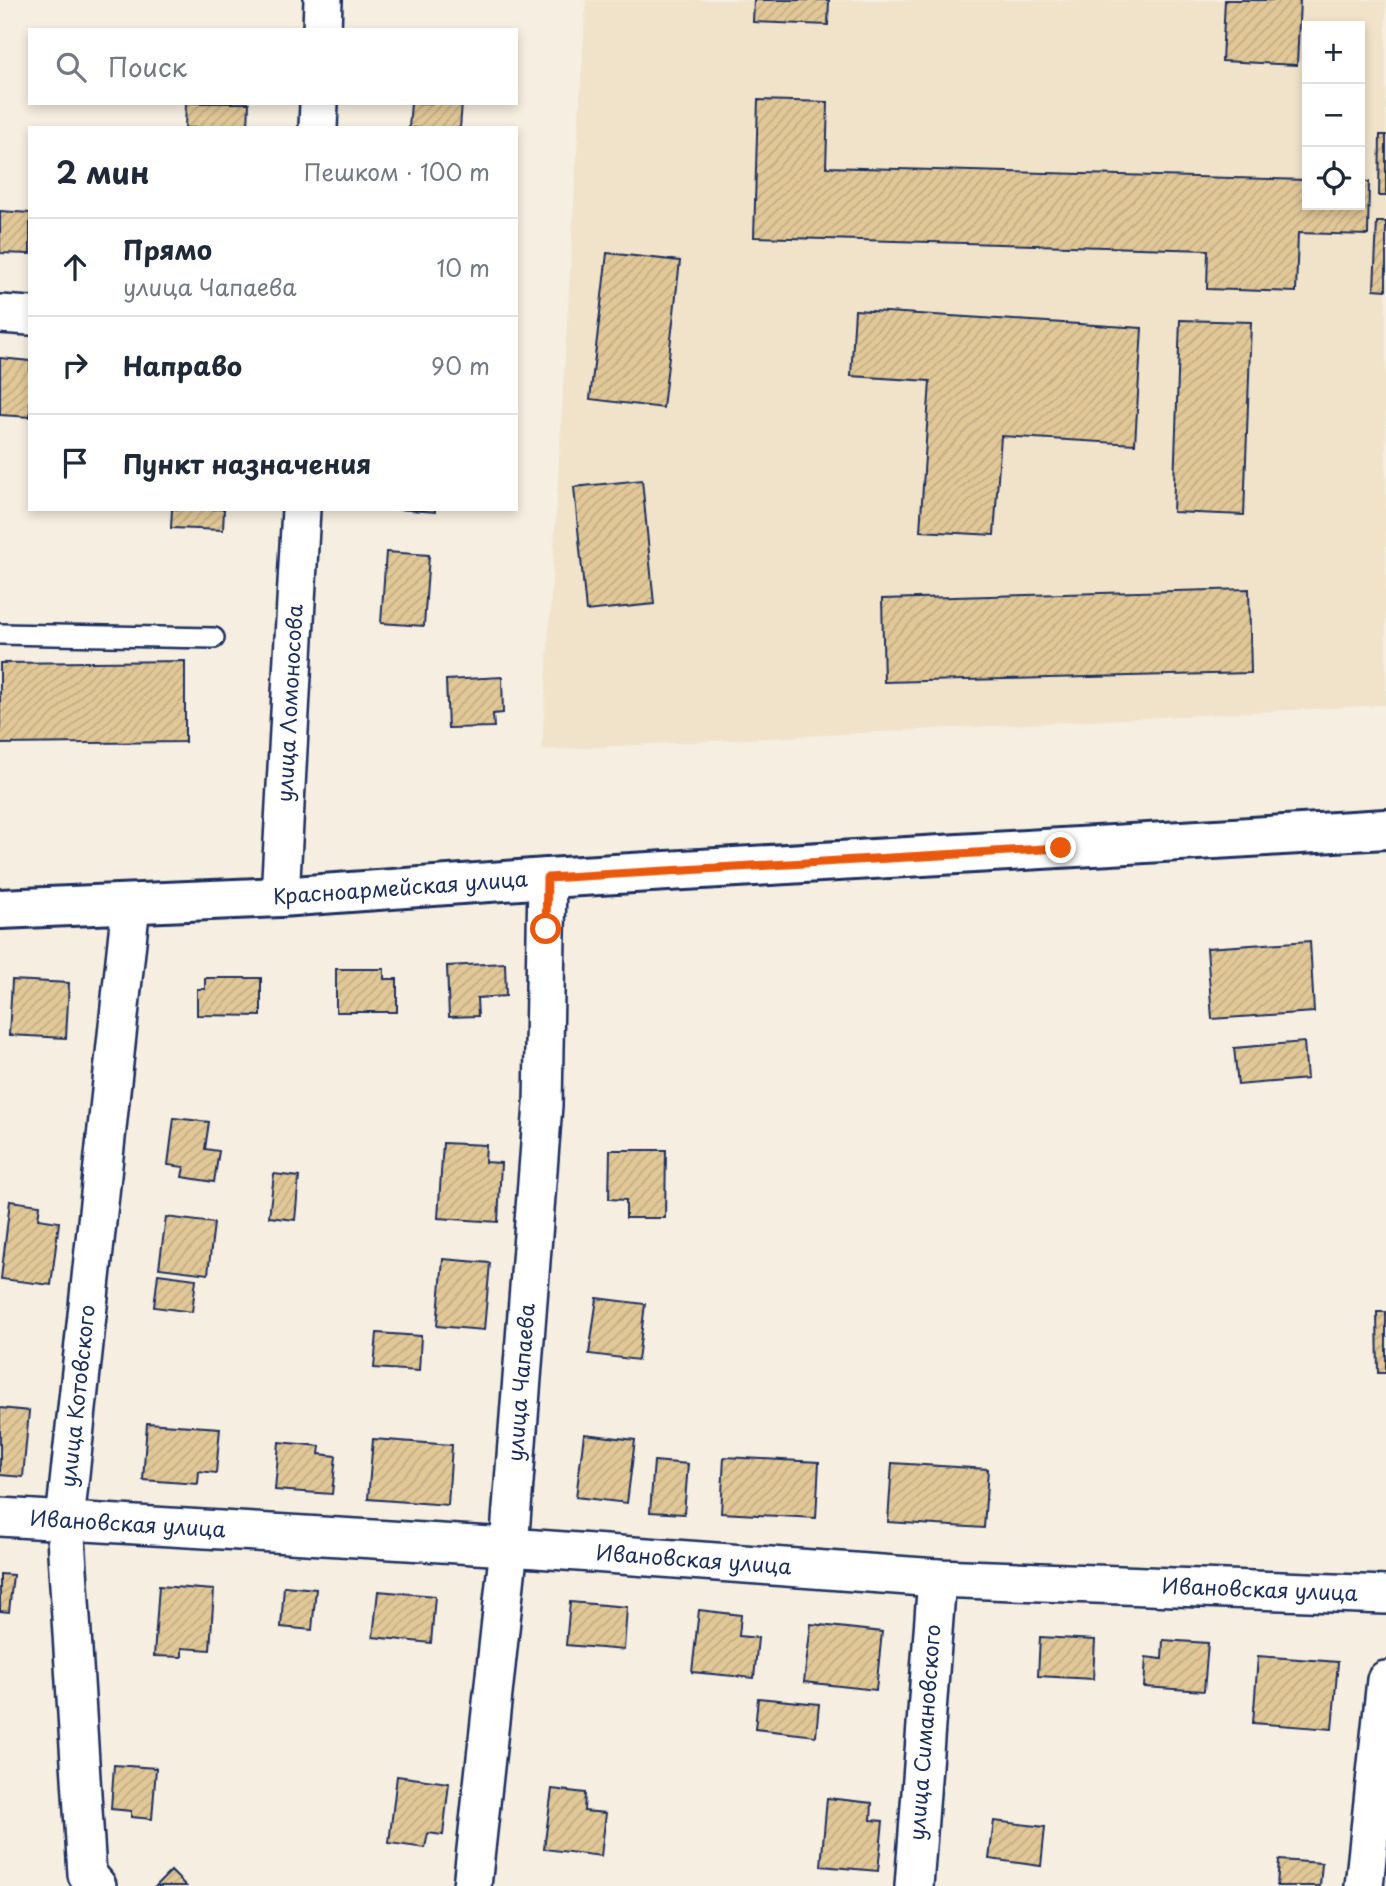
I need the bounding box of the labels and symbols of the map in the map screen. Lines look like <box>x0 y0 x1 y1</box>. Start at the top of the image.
street label: улица Ломоносова <box>267 603 310 803</box>
route end <box>1045 832 1076 863</box>
street label: Красноармейская улица <box>272 861 529 911</box>
route start <box>530 913 561 944</box>
street label: улица Чапаева <box>498 1302 542 1463</box>
street label: улица Котовского <box>51 1303 102 1489</box>
street label: Ивановская улица <box>29 1501 227 1544</box>
street label: Ивановская улица <box>595 1535 793 1581</box>
street label: Ивановская улица <box>1161 1569 1359 1608</box>
street label: улица Симановского <box>899 1623 948 1842</box>

